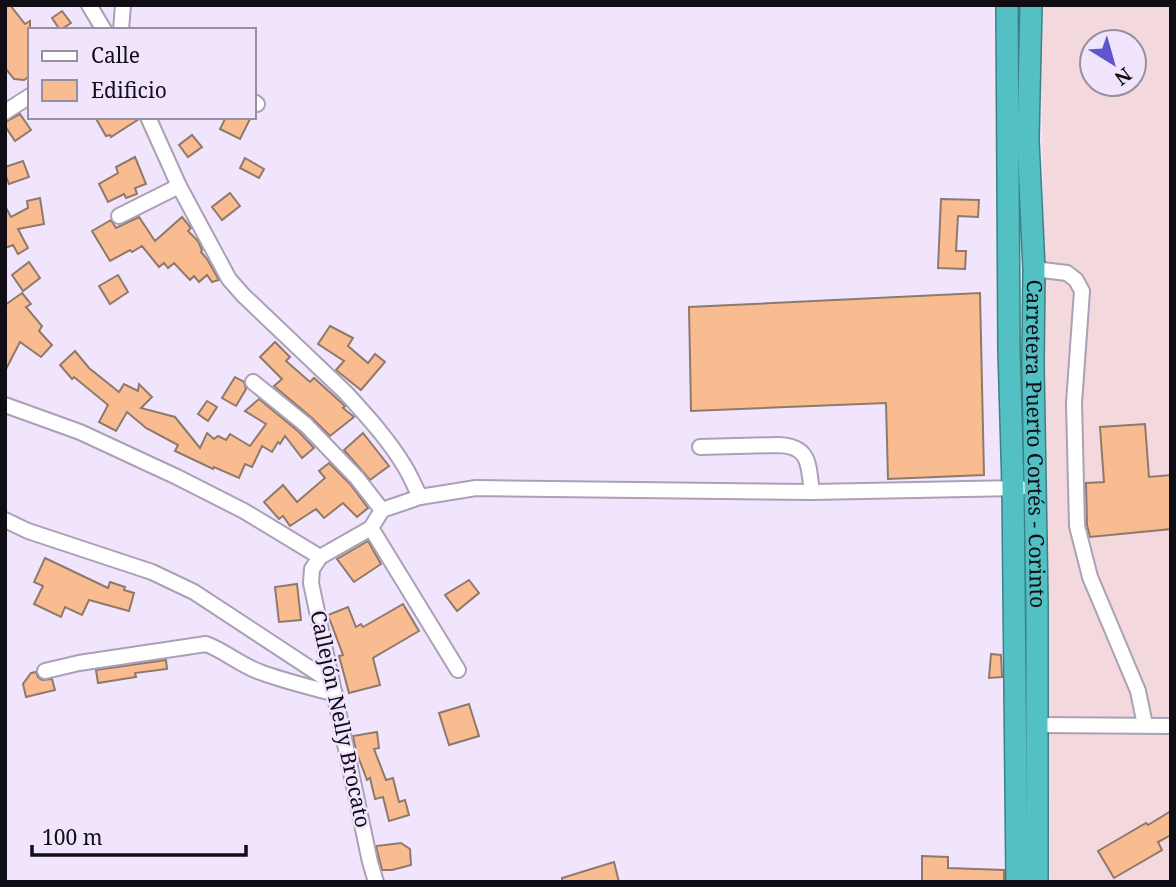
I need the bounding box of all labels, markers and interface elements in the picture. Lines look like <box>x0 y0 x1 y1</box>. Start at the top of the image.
legend <box>28 28 256 119</box>
north arrow <box>1078 28 1148 98</box>
text: Calle <box>91 41 140 69</box>
text: N <box>1109 62 1137 91</box>
text: Edificio <box>91 76 167 104</box>
street label: Carretera Puerto Cortés - Corinto <box>1020 279 1052 608</box>
street label: Callejón Nelly Brocato <box>304 608 378 830</box>
scale bar <box>32 814 245 858</box>
text: 100 m <box>42 823 103 851</box>

